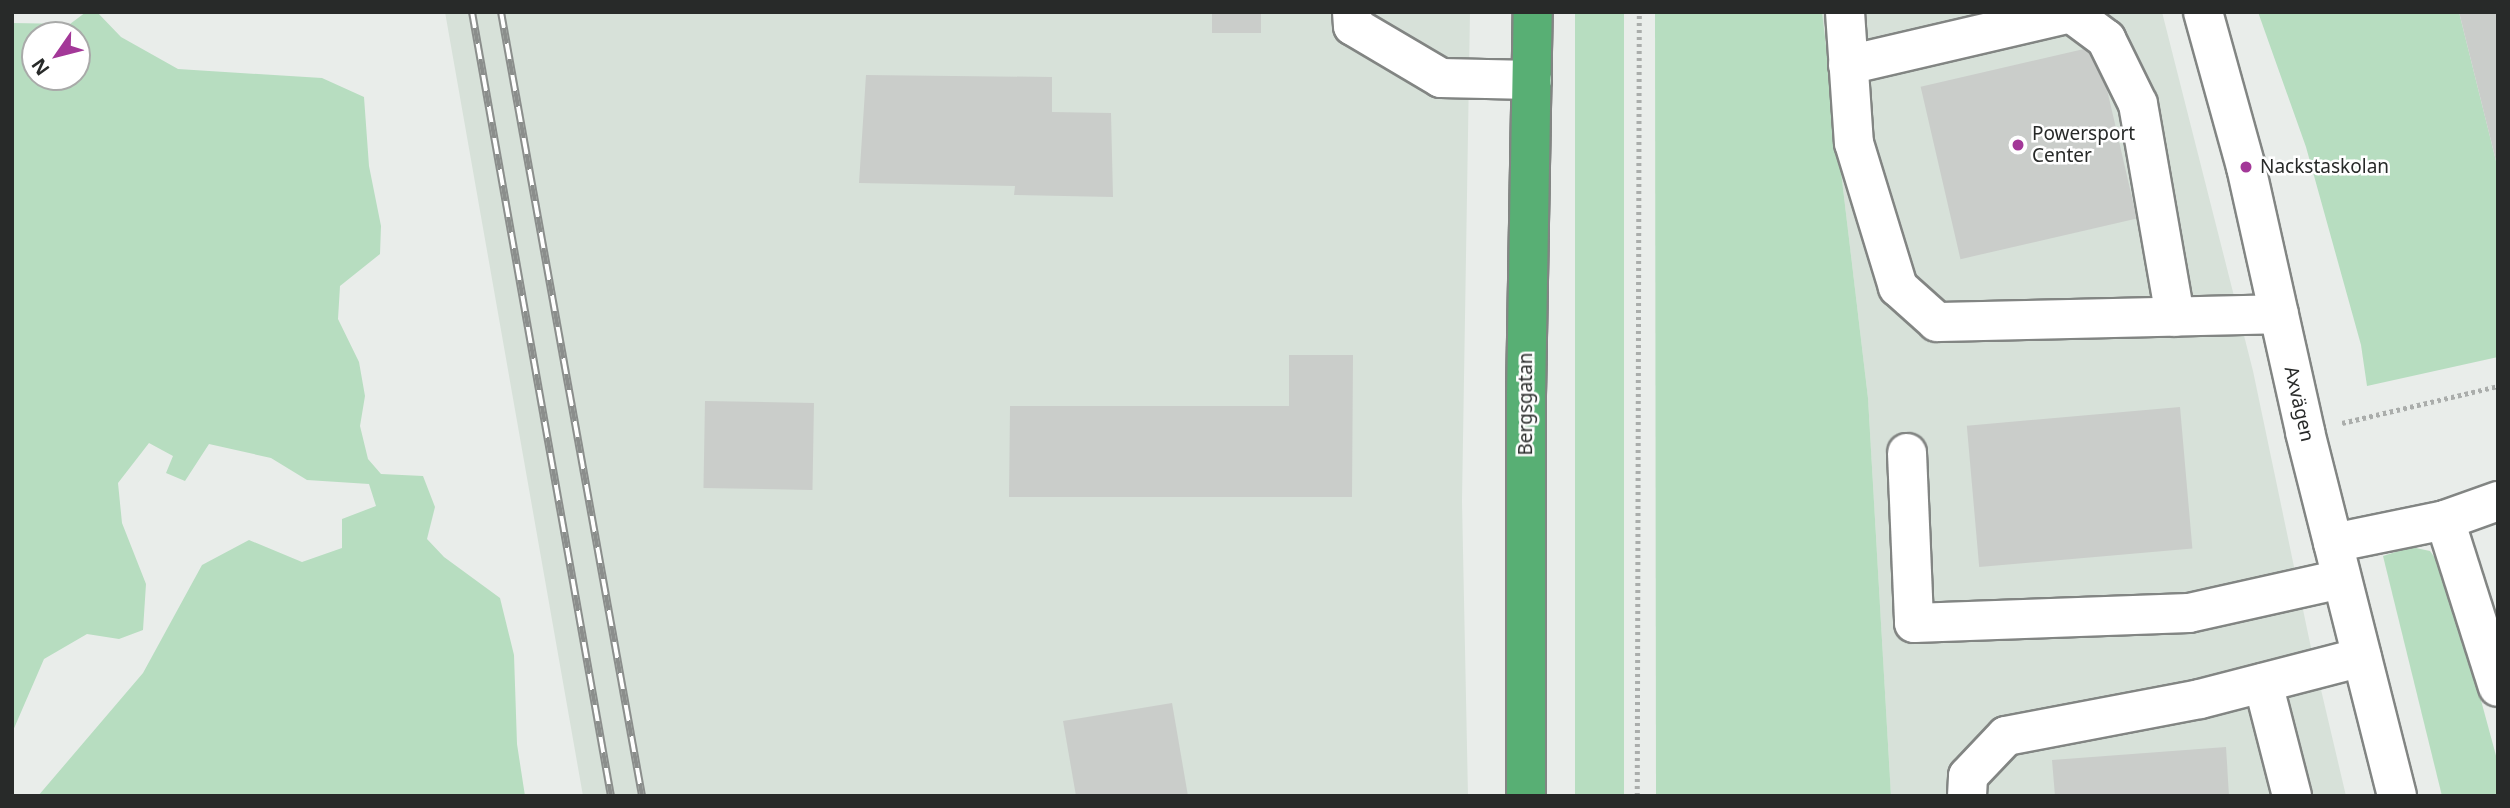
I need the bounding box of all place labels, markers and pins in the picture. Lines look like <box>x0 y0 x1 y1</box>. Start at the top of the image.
place label: Powersport Center <box>2032 123 2135 167</box>
marker: Powersport Center <box>2010 137 2026 153</box>
place label: Nackstaskolan <box>2260 156 2389 178</box>
marker: Nackstaskolan <box>2238 159 2254 175</box>

